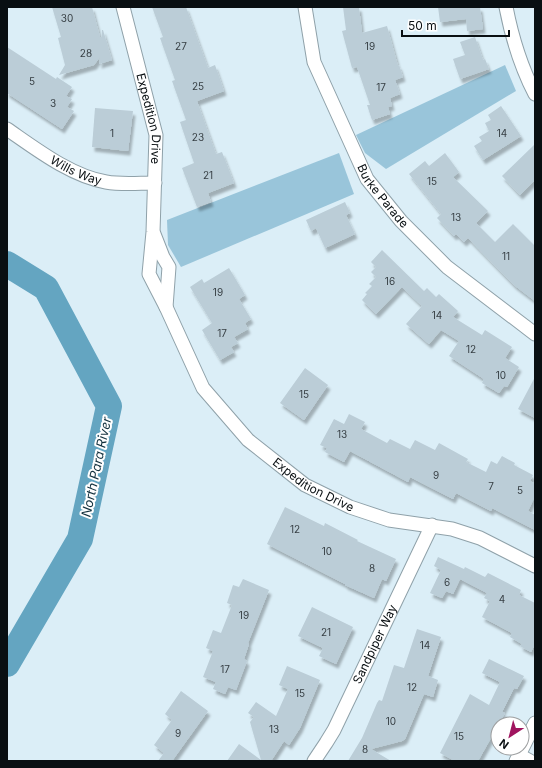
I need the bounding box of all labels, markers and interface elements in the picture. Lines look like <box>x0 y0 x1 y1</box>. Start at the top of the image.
house number: 30 <box>61 12 73 24</box>
scale bar <box>402 12 509 38</box>
text: 50 m <box>408 18 437 33</box>
house number: 27 <box>175 40 187 52</box>
house number: 19 <box>365 40 375 52</box>
house number: 28 <box>80 47 92 59</box>
street label: Expedition Drive <box>133 71 164 164</box>
house number: 5 <box>29 75 35 87</box>
house number: 25 <box>192 80 204 92</box>
house number: 17 <box>376 81 386 93</box>
house number: 3 <box>50 97 56 109</box>
house number: 1 <box>110 127 114 139</box>
house number: 14 <box>497 127 507 139</box>
house number: 23 <box>192 131 204 143</box>
street label: Wills Way <box>48 152 104 188</box>
street label: Burke Parade <box>354 162 412 231</box>
house number: 21 <box>203 169 213 181</box>
house number: 15 <box>427 175 437 187</box>
house number: 13 <box>451 211 461 223</box>
house number: 11 <box>502 250 510 262</box>
house number: 16 <box>385 275 395 287</box>
house number: 19 <box>213 286 223 298</box>
house number: 14 <box>432 309 442 321</box>
house number: 17 <box>217 327 227 339</box>
house number: 12 <box>466 343 476 355</box>
house number: 10 <box>496 369 506 381</box>
house number: 15 <box>299 388 309 400</box>
water label: North Para River <box>78 414 115 518</box>
house number: 13 <box>337 428 347 440</box>
street label: Expedition Drive <box>270 454 356 515</box>
house number: 9 <box>433 469 439 481</box>
house number: 7 <box>488 480 494 492</box>
house number: 5 <box>517 484 523 496</box>
house number: 12 <box>290 523 300 535</box>
house number: 10 <box>322 545 332 557</box>
house number: 8 <box>369 562 375 574</box>
house number: 6 <box>444 576 450 588</box>
house number: 4 <box>499 593 505 605</box>
street label: Sandpiper Way <box>349 602 400 686</box>
house number: 19 <box>239 609 249 621</box>
house number: 21 <box>321 626 331 638</box>
house number: 14 <box>420 639 430 651</box>
house number: 17 <box>220 663 230 675</box>
house number: 12 <box>407 681 417 693</box>
house number: 15 <box>295 687 305 699</box>
house number: 10 <box>386 715 396 727</box>
north arrow <box>490 716 530 756</box>
house number: 13 <box>269 723 279 735</box>
house number: 9 <box>175 727 181 739</box>
house number: 15 <box>454 730 464 742</box>
text: N <box>497 736 512 752</box>
house number: 8 <box>362 743 368 755</box>

